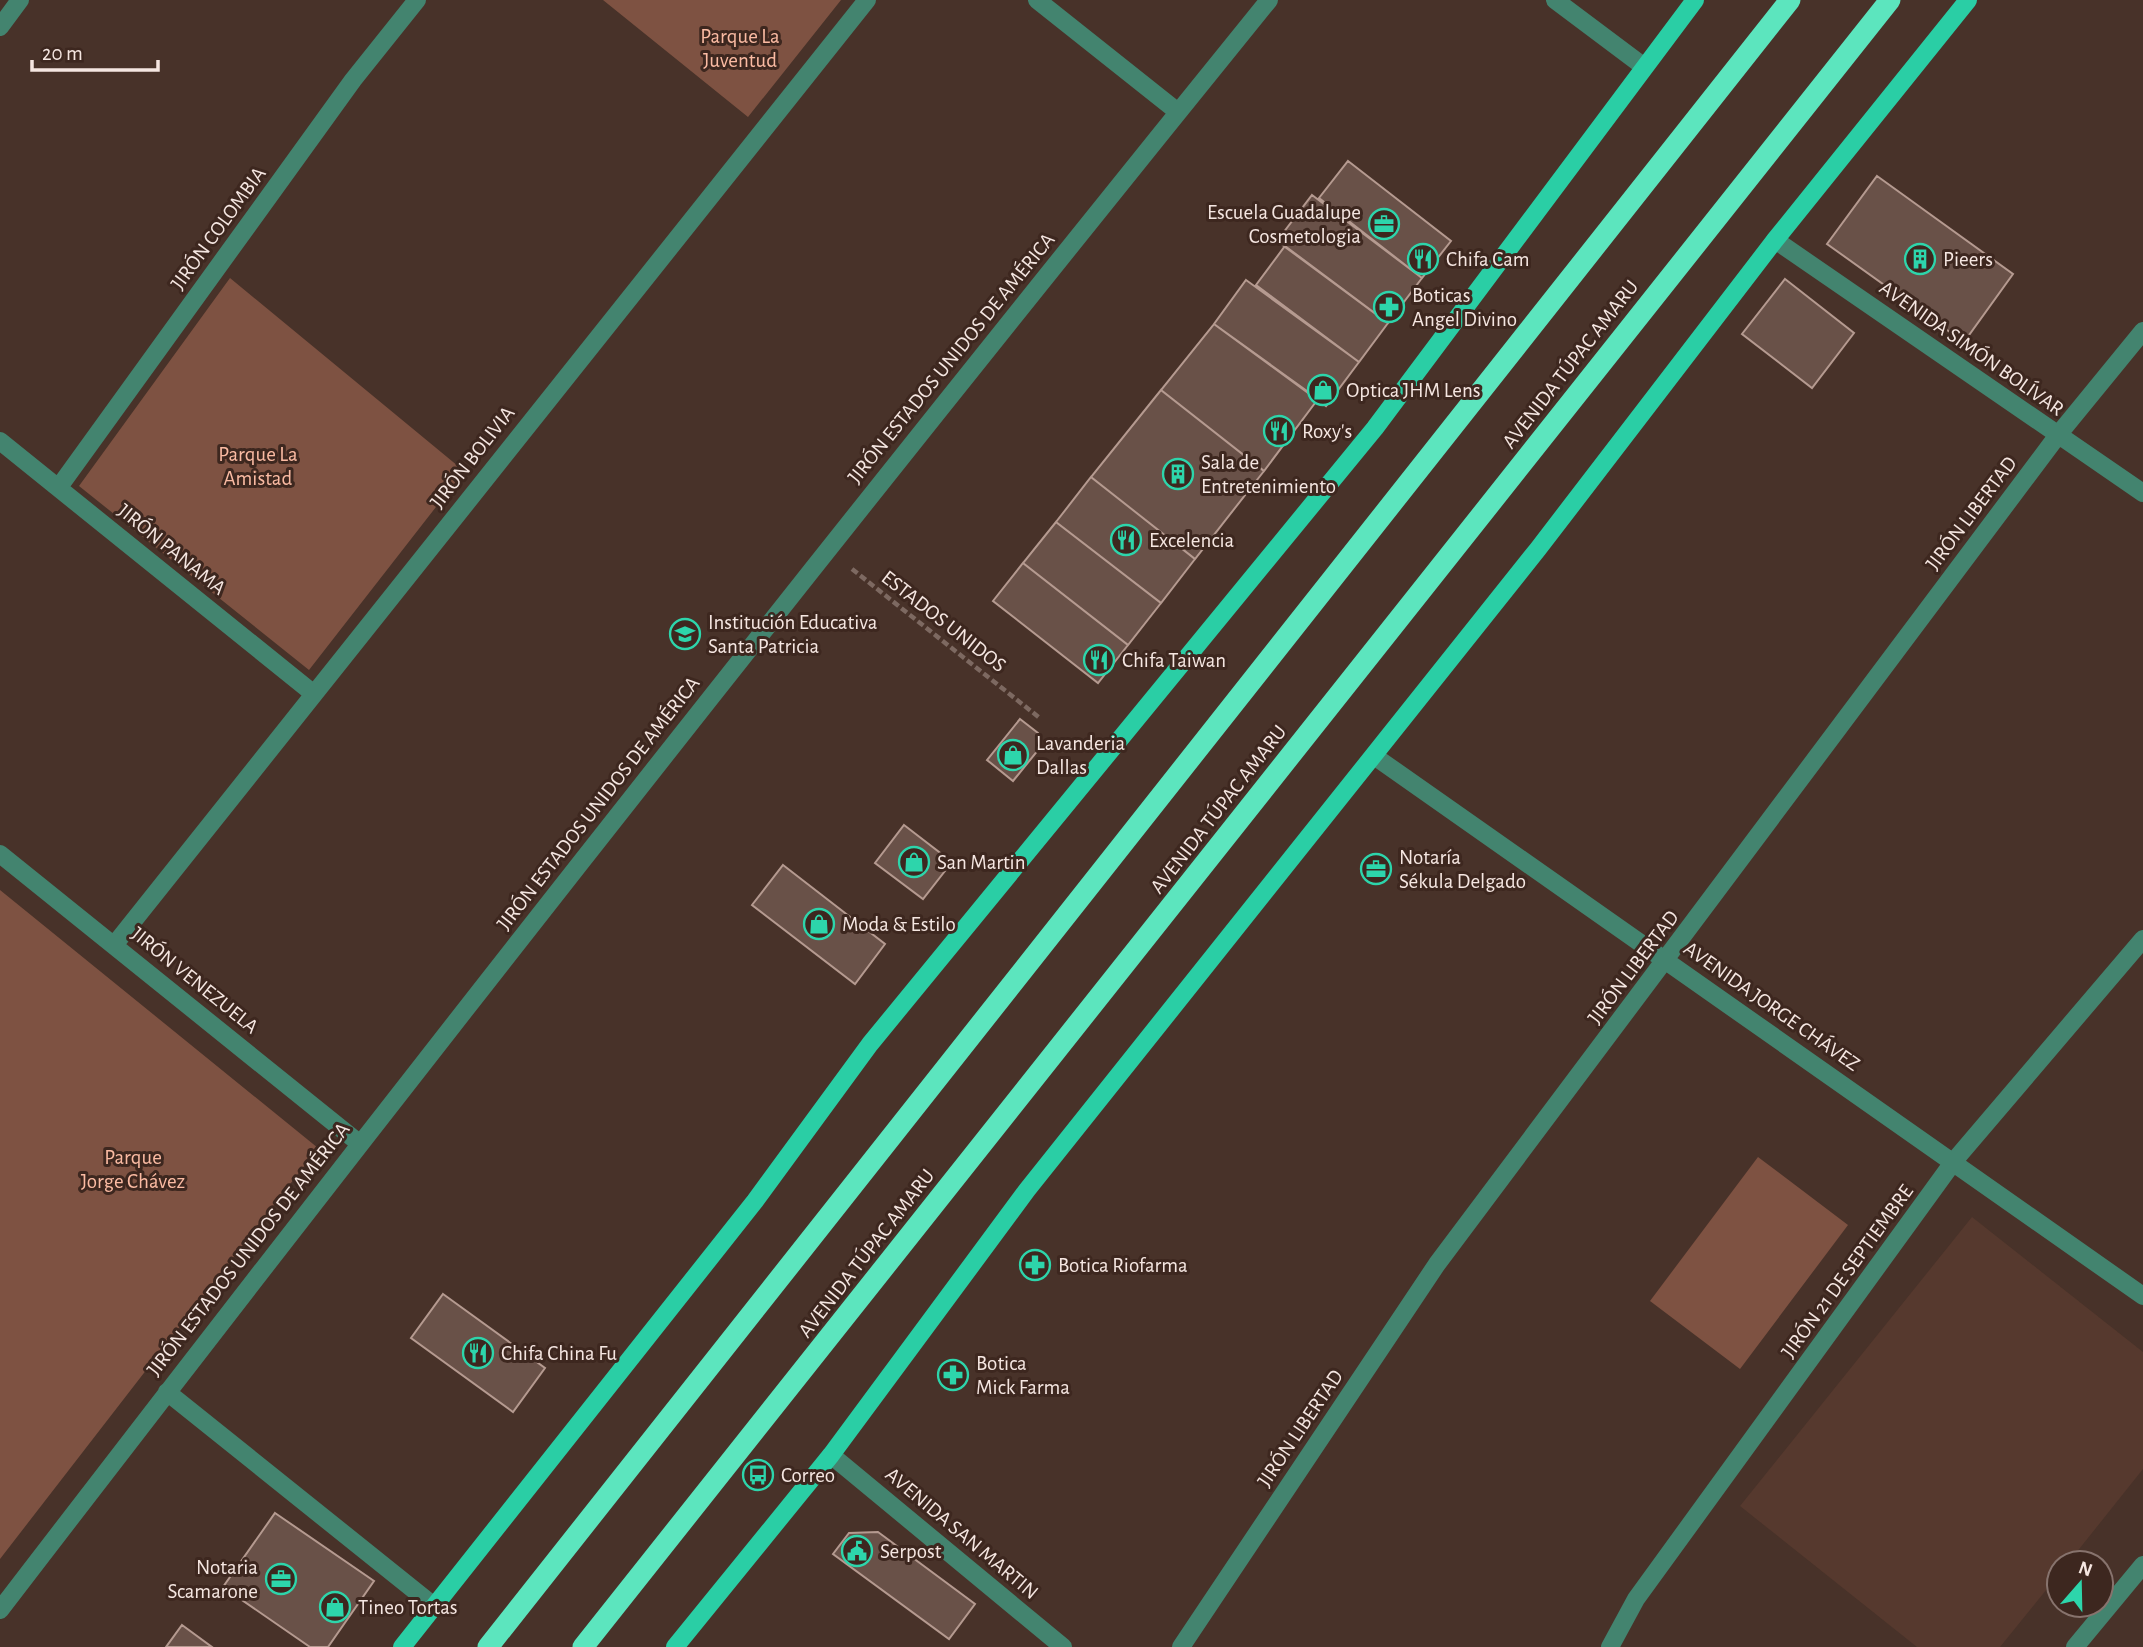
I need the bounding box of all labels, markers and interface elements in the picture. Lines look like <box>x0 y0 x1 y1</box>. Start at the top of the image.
park label: Parque La Juventud <box>700 26 780 71</box>
scale bar <box>32 28 158 72</box>
text: 20 m <box>42 43 83 64</box>
street label: JIRÓN COLOMBIA <box>165 162 270 293</box>
place label: Escuela Guadalupe Cosmetologia <box>1207 202 1361 247</box>
office icon: Escuela Guadalupe Cosmetologia <box>1367 207 1401 241</box>
street label: JIRÓN ESTADOS UNIDOS DE AMÉRICA <box>842 228 1059 487</box>
restaurant icon: Chifa Cam <box>1406 242 1440 276</box>
building icon: Pieers <box>1903 242 1937 276</box>
place label: Chifa Cam <box>1446 249 1529 270</box>
place label: Pieers <box>1943 249 1993 270</box>
street label: AVENIDA TÚPAC AMARU <box>1497 275 1642 452</box>
street label: AVENIDA SIMÓN BOLÍVAR <box>1876 275 2069 420</box>
place label: Boticas Angel Divino <box>1412 285 1517 330</box>
pharmacy icon: Boticas Angel Divino <box>1372 290 1406 324</box>
shop icon: Optica JHM Lens <box>1306 373 1340 407</box>
place label: Optica JHM Lens <box>1346 380 1480 401</box>
street label: JIRÓN BOLIVIA <box>425 401 519 512</box>
restaurant icon: Roxy's <box>1262 414 1296 448</box>
place label: Roxy's <box>1302 421 1352 442</box>
park label: Parque La Amistad <box>218 444 298 489</box>
street label: JIRÓN LIBERTAD <box>1920 451 2021 574</box>
place label: Sala de Entretenimiento <box>1201 452 1336 497</box>
building icon: Sala de Entretenimiento <box>1161 457 1195 491</box>
street label: JIRÓN PANAMA <box>114 498 231 599</box>
restaurant icon: Excelencia <box>1109 523 1143 557</box>
place label: Excelencia <box>1149 530 1235 551</box>
street label: ESTADOS UNIDOS <box>878 567 1010 676</box>
place label: Institución Educativa Santa Patricia <box>708 612 878 657</box>
school or university icon: Institución Educativa Santa Patricia <box>668 617 702 651</box>
restaurant icon: Chifa Taiwan <box>1082 643 1116 677</box>
place label: Chifa Taiwan <box>1122 650 1226 671</box>
street label: JIRÓN ESTADOS UNIDOS DE AMÉRICA <box>491 671 704 934</box>
street label: AVENIDA TÚPAC AMARU <box>1145 720 1290 897</box>
place label: Lavanderia Dallas <box>1036 733 1125 778</box>
shop icon: Lavanderia Dallas <box>996 738 1030 772</box>
shop icon: San Martin <box>897 845 931 879</box>
place label: Notaría Sékula Delgado <box>1399 847 1526 892</box>
place label: San Martin <box>937 852 1026 873</box>
office icon: Notaría Sékula Delgado <box>1359 852 1393 886</box>
street label: JIRÓN LIBERTAD <box>1582 905 1683 1028</box>
shop icon: Moda & Estilo <box>802 907 836 941</box>
place label: Moda & Estilo <box>842 914 956 935</box>
street label: JIRÓN VENEZUELA <box>127 921 263 1038</box>
street label: AVENIDA JORGE CHÁVEZ <box>1680 936 1865 1075</box>
street label: JIRÓN ESTADOS UNIDOS DE AMÉRICA <box>141 1117 354 1380</box>
park label: Parque Jorge Chávez <box>81 1147 185 1192</box>
street label: AVENIDA TÚPAC AMARU <box>793 1164 938 1341</box>
street label: JIRÓN 21 DE SEPTIEMBRE <box>1776 1180 1917 1362</box>
pharmacy icon: Botica Riofarma <box>1018 1248 1052 1282</box>
place label: Botica Riofarma <box>1058 1255 1188 1276</box>
restaurant icon: Chifa China Fu <box>461 1336 495 1370</box>
place label: Chifa China Fu <box>501 1343 617 1364</box>
place label: Botica Mick Farma <box>976 1353 1070 1398</box>
pharmacy icon: Botica Mick Farma <box>936 1358 970 1392</box>
street label: JIRÓN LIBERTAD <box>1252 1365 1347 1491</box>
bus stop icon: Correo <box>741 1458 775 1492</box>
street label: AVENIDA SAN MARTIN <box>881 1464 1042 1603</box>
place label: Correo <box>781 1465 835 1486</box>
public building icon: Serpost <box>840 1534 874 1568</box>
place label: Serpost <box>880 1541 942 1562</box>
north arrow <box>2045 1549 2115 1619</box>
place label: Notaria Scamarone <box>167 1557 258 1602</box>
text: N <box>2076 1558 2095 1581</box>
office icon: Notaria Scamarone <box>264 1562 298 1596</box>
shop icon: Tineo Tortas <box>318 1590 352 1624</box>
place label: Tineo Tortas <box>358 1597 458 1618</box>

